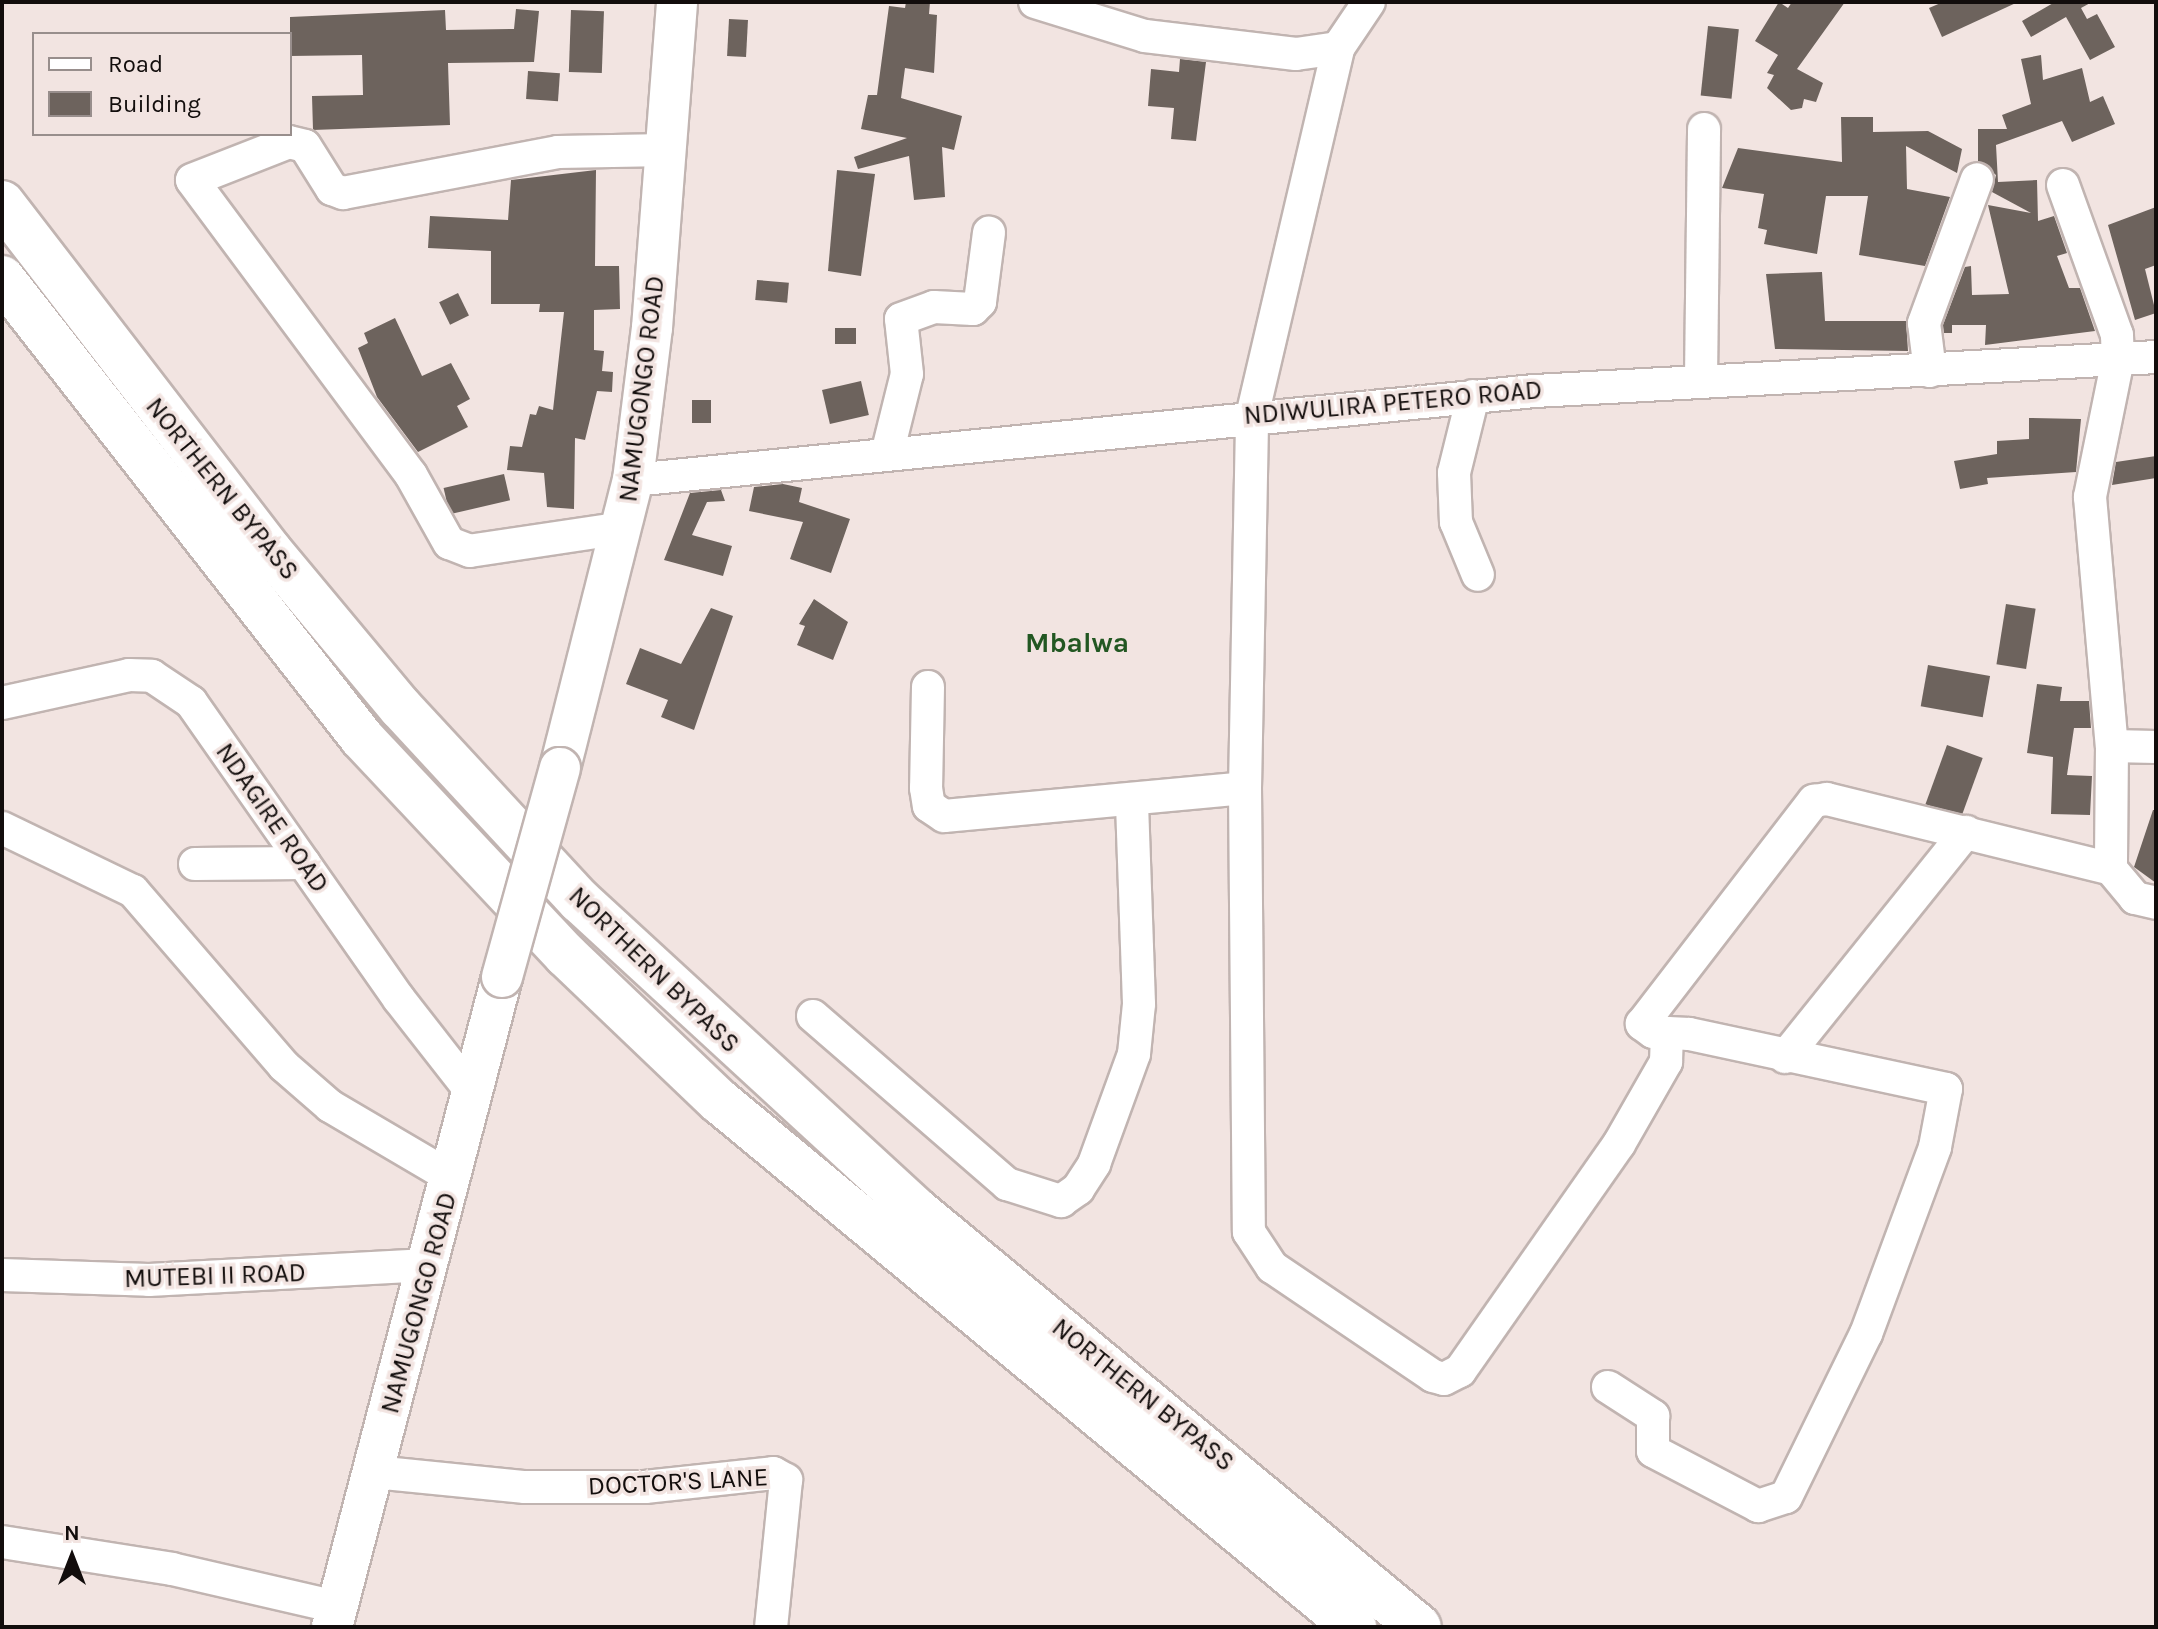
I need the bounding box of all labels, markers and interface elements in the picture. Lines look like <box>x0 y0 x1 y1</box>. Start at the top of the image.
legend <box>32 32 292 136</box>
text: Road <box>108 50 163 78</box>
text: Building <box>108 90 201 118</box>
street label: NAMUGONGO ROAD <box>613 274 671 504</box>
street label: NDIWULIRA PETERO ROAD <box>1243 374 1543 432</box>
street label: NORTHERN BYPASS <box>139 392 305 586</box>
district label: Mbalwa <box>1025 626 1129 660</box>
street label: NDAGIRE ROAD <box>209 737 335 899</box>
street label: NORTHERN BYPASS <box>562 880 746 1060</box>
street label: NAMUGONGO ROAD <box>374 1189 464 1417</box>
street label: MUTEBI II ROAD <box>124 1257 306 1295</box>
street label: NORTHERN BYPASS <box>1046 1312 1240 1478</box>
street label: DOCTOR'S LANE <box>587 1462 769 1502</box>
north arrow <box>32 1517 112 1597</box>
text: N <box>64 1520 80 1546</box>

